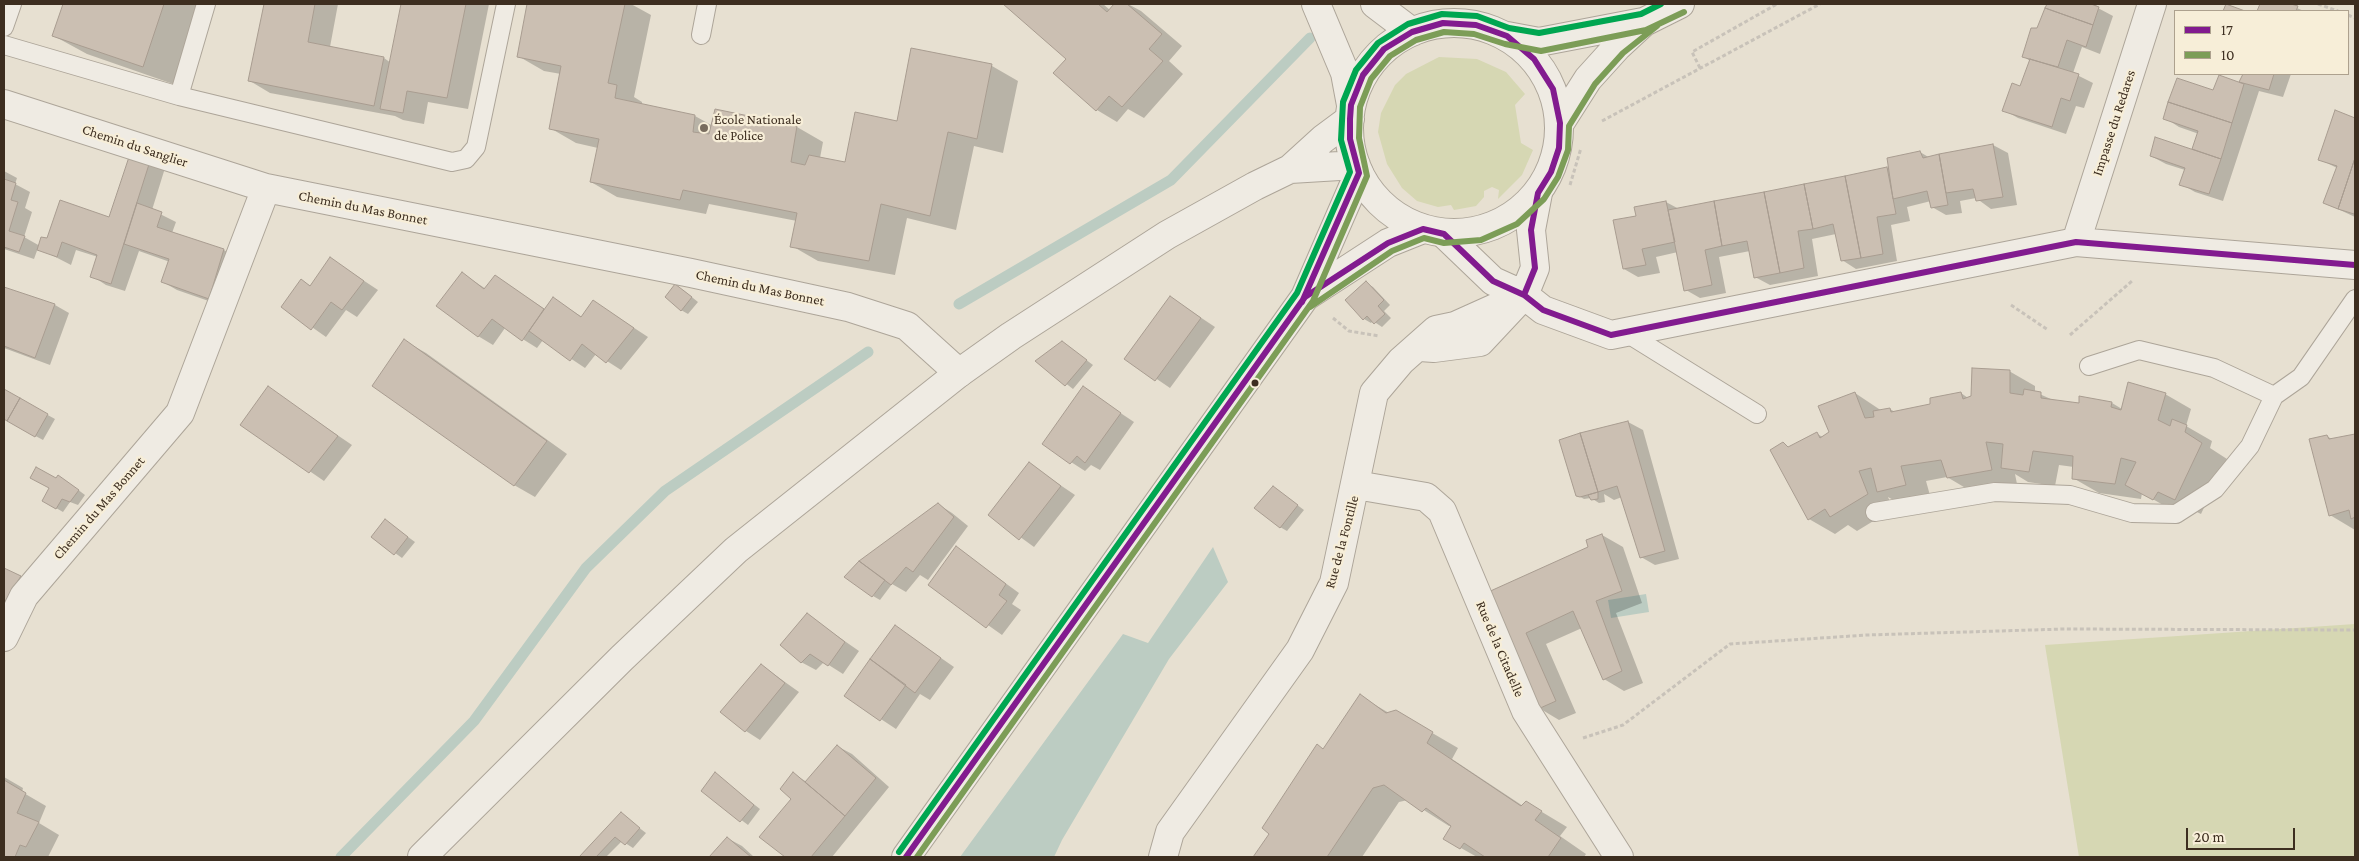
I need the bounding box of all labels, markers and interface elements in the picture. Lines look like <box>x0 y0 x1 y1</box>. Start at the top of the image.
legend <box>2174 10 2349 75</box>
text: 17 <box>2221 22 2233 38</box>
text: 10 <box>2221 47 2234 63</box>
street label: Impasse du Redares <box>2089 68 2139 178</box>
place label: École Nationale de Police <box>714 112 801 144</box>
street label: Chemin du Sanglier <box>80 121 190 171</box>
marker: École Nationale de Police <box>698 122 710 134</box>
street label: Chemin du Mas Bonnet <box>297 187 429 229</box>
street label: Chemin du Mas Bonnet <box>694 266 826 310</box>
unlabelled marker <box>1250 378 1260 388</box>
street label: Chemin du Mas Bonnet <box>50 453 148 563</box>
street label: Rue de la Fontille <box>1322 494 1362 590</box>
street label: Rue de la Citadelle <box>1472 598 1528 700</box>
scale bar <box>2189 818 2298 850</box>
text: 20 m <box>2194 829 2225 845</box>

